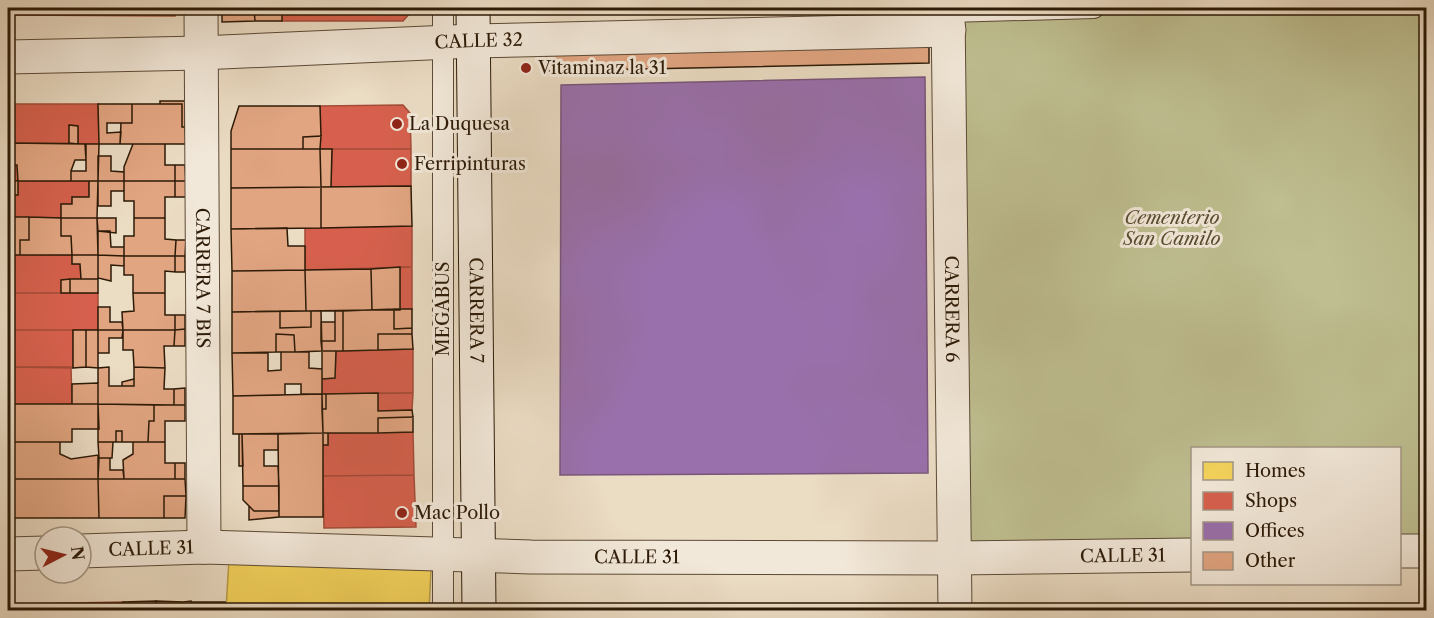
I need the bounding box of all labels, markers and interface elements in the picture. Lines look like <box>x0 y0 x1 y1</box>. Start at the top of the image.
street label: CALLE 32 <box>434 29 523 54</box>
place label: Vitaminaz la 31 <box>537 57 667 79</box>
marker: Vitaminaz la 31 <box>519 61 533 75</box>
place label: La Duquesa <box>409 113 510 135</box>
marker: La Duquesa <box>390 117 404 131</box>
place label: Ferripinturas <box>414 153 526 175</box>
marker: Ferripinturas <box>395 157 409 171</box>
park label: Cementerio San Camilo <box>1123 207 1221 250</box>
street label: CARRERA 7 BIS <box>191 208 214 348</box>
street label: CARRERA 6 <box>940 255 963 363</box>
street label: CARRERA 7 <box>464 257 488 363</box>
street label: MEGABUS <box>432 261 454 357</box>
legend <box>1191 447 1401 585</box>
text: Homes <box>1245 460 1306 482</box>
text: Shops <box>1245 490 1297 512</box>
place label: Mac Pollo <box>414 502 500 524</box>
marker: Mac Pollo <box>395 506 409 520</box>
text: Offices <box>1245 520 1305 542</box>
north arrow <box>33 525 93 585</box>
street label: CALLE 31 <box>108 536 195 561</box>
street label: CALLE 31 <box>1080 544 1166 567</box>
text: N <box>67 545 89 561</box>
street label: CALLE 31 <box>594 546 680 568</box>
text: Other <box>1245 550 1296 572</box>

